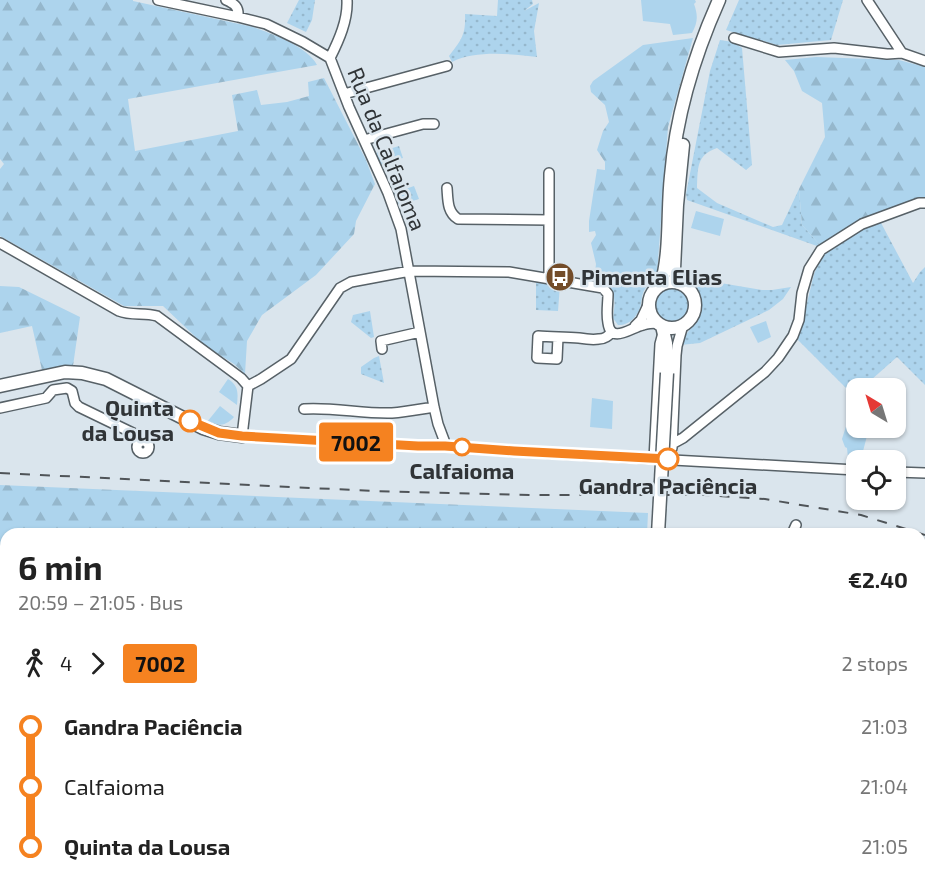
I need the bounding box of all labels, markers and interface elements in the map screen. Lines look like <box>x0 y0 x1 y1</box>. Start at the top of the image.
street label: Rua da Calfaioma <box>343 63 432 234</box>
bus stop icon: Pimenta Elias <box>544 261 576 293</box>
place label: Pimenta Elias <box>581 263 722 289</box>
north arrow <box>846 378 906 438</box>
map controls <box>846 378 906 510</box>
place label: Quinta da Lousa <box>82 394 174 445</box>
marker: Quinta da Lousa <box>179 410 201 432</box>
line badge: 7002 <box>314 422 398 462</box>
text: 7002 <box>331 430 381 455</box>
marker: Calfaioma <box>453 438 471 456</box>
marker: Gandra Paciência <box>657 448 679 470</box>
button: locate <box>846 450 906 510</box>
place label: Calfaioma <box>410 457 514 483</box>
place label: Gandra Paciência <box>579 472 757 498</box>
text: 6 min <box>18 547 103 587</box>
text: €2.40 <box>848 566 908 592</box>
text: 20:59 – 21:05 · Bus <box>18 590 183 614</box>
icon: walk <box>18 647 51 680</box>
icon: forward <box>81 647 114 680</box>
text: 4 <box>60 651 72 675</box>
text: 7002 <box>135 651 185 676</box>
text: 2 stops <box>841 651 908 675</box>
text: Gandra Paciência <box>64 713 243 739</box>
text: 21:03 <box>861 714 908 738</box>
text: Calfaioma <box>64 773 165 799</box>
text: 21:04 <box>860 774 908 798</box>
text: Quinta da Lousa <box>64 833 230 859</box>
text: 21:05 <box>861 834 908 858</box>

